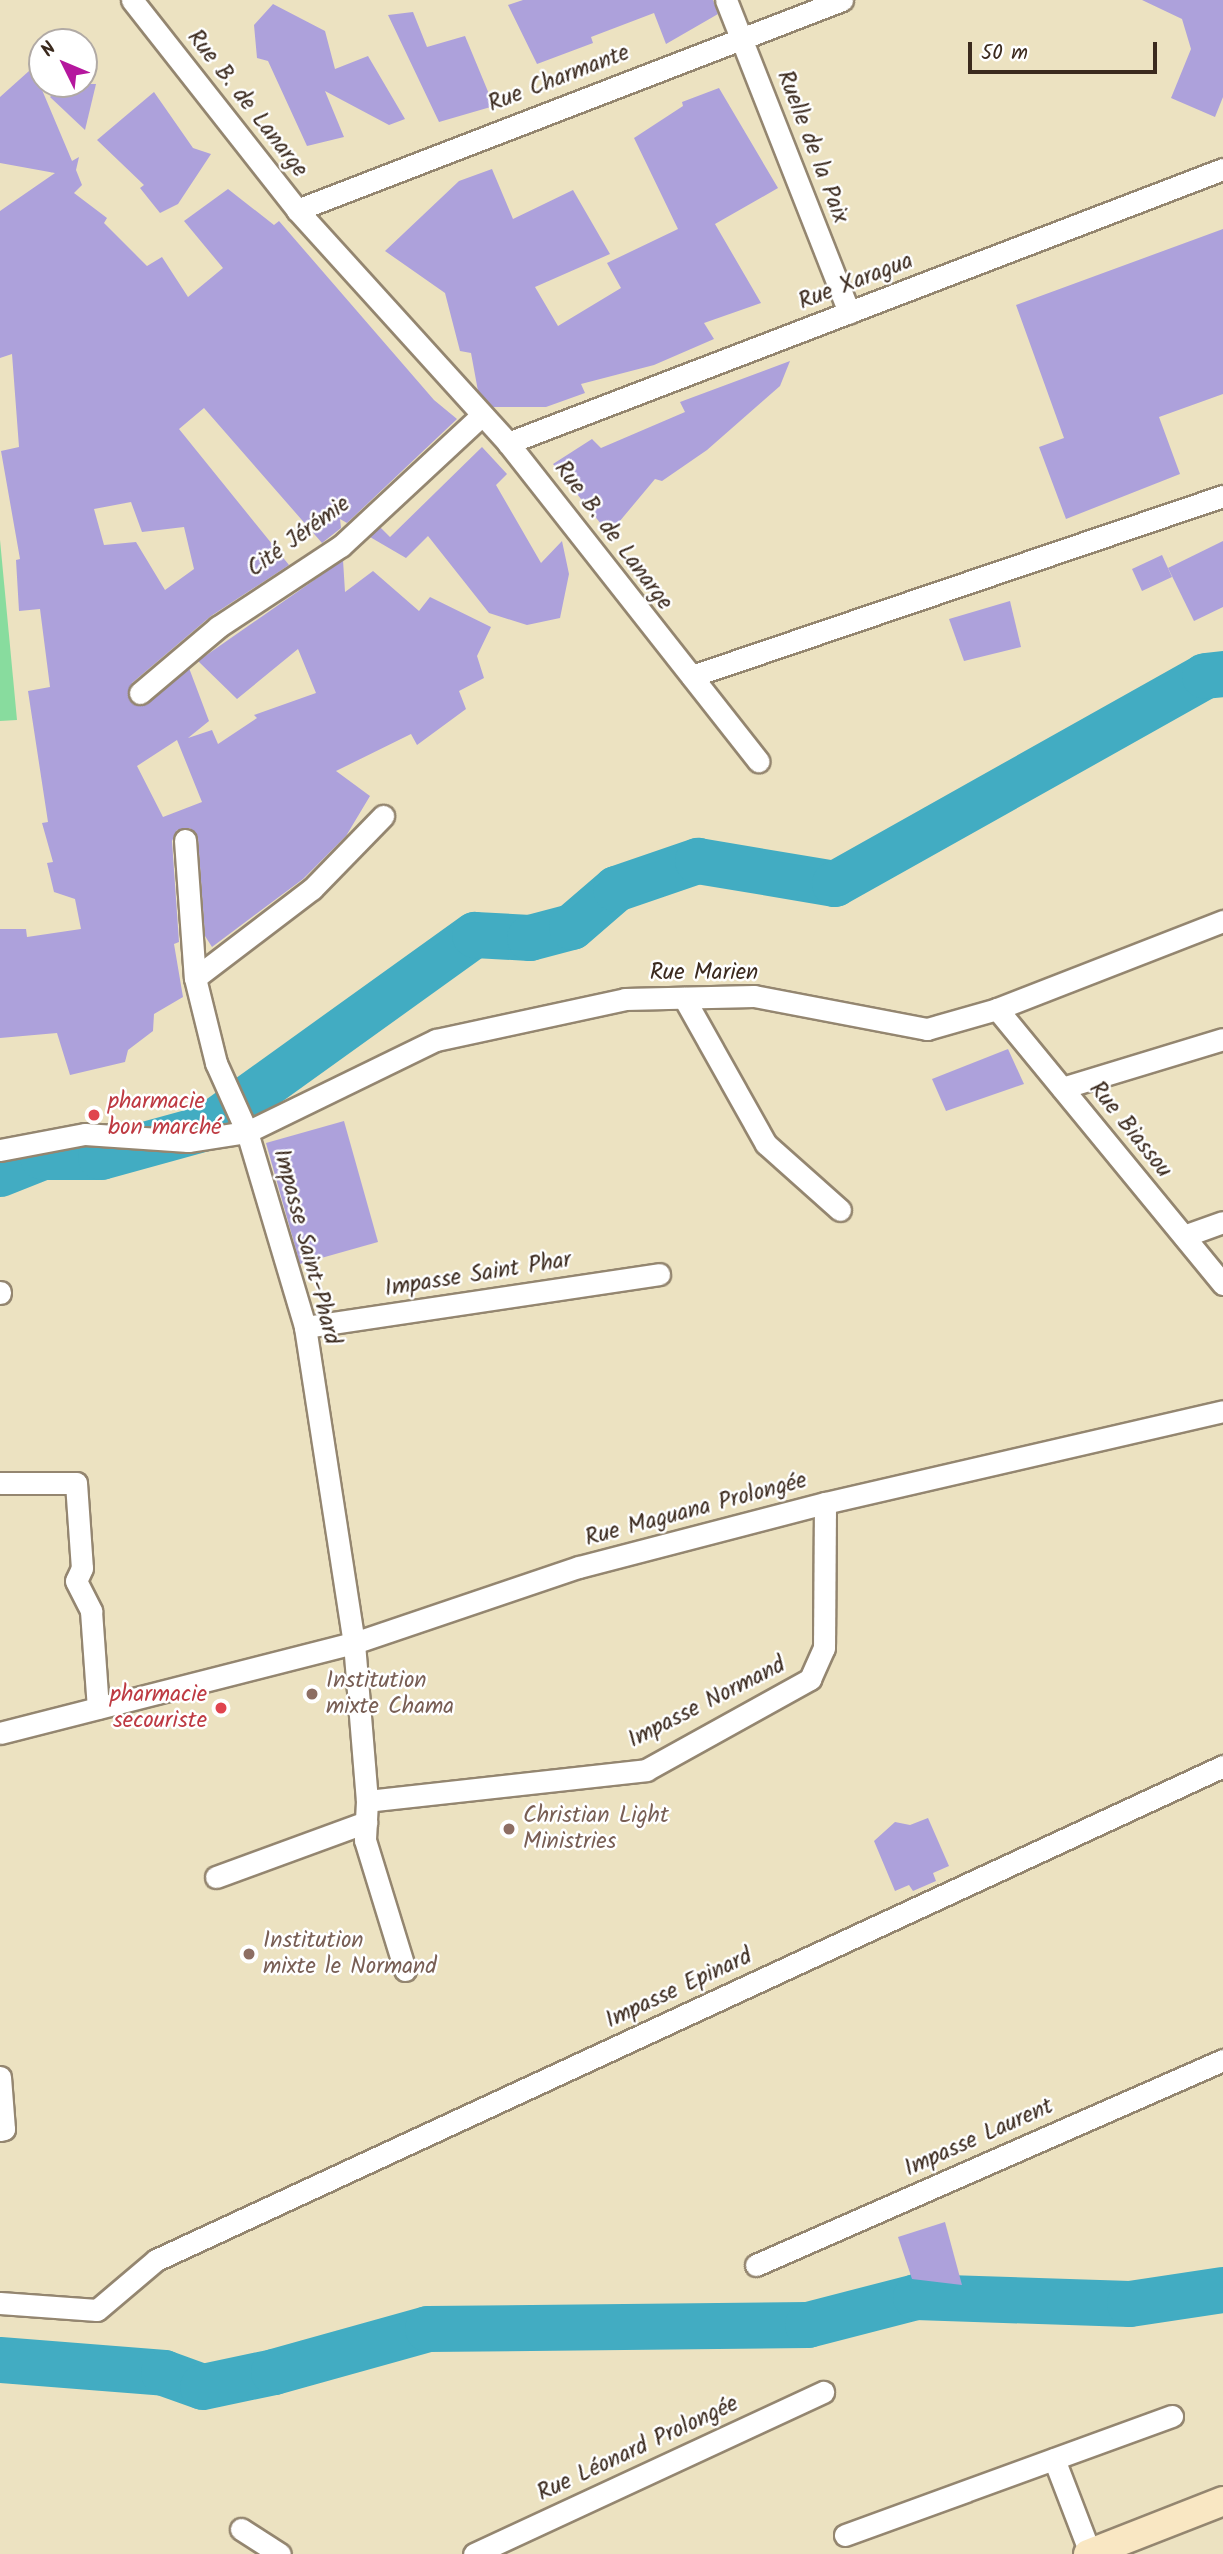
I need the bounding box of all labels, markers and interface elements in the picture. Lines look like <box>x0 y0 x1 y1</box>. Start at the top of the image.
street label: Rue B. de Lanarge <box>181 25 313 183</box>
north arrow <box>28 28 98 98</box>
scale bar <box>971 28 1160 72</box>
text: N <box>34 35 64 65</box>
text: 50 m <box>981 37 1028 70</box>
street label: Rue Charmante <box>484 39 634 119</box>
street label: Ruelle de la Paix <box>770 67 854 227</box>
street label: Rue Xaragua <box>795 248 917 316</box>
street label: Rue B. de Lanarge <box>548 456 678 616</box>
street label: Cité Jérémie <box>242 491 356 583</box>
street label: Rue Marien <box>650 959 758 987</box>
street label: Rue Biassou <box>1083 1076 1177 1184</box>
place label: pharmacie bon marché <box>108 1088 221 1142</box>
marker: pharmacie bon marché <box>86 1107 102 1123</box>
street label: Impasse Saint-Phard <box>267 1146 345 1348</box>
street label: Impasse Saint Phar <box>383 1247 573 1303</box>
street label: Rue Maguana Prolongée <box>582 1467 810 1553</box>
street label: Impasse Normand <box>624 1651 790 1755</box>
place label: Institution mixte Chama <box>326 1667 454 1721</box>
place label: pharmacie secouriste <box>110 1681 207 1735</box>
marker: Institution mixte Chama <box>304 1686 320 1702</box>
marker: pharmacie secouriste <box>213 1700 229 1716</box>
place label: Christian Light Ministries <box>523 1802 669 1856</box>
marker: Christian Light Ministries <box>501 1821 517 1837</box>
place label: Institution mixte le Normand <box>263 1927 437 1981</box>
street label: Impasse Epinard <box>601 1943 757 2035</box>
marker: Institution mixte le Normand <box>241 1946 257 1962</box>
street label: Impasse Laurent <box>900 2093 1058 2183</box>
street label: Rue Léonard Prolongée <box>533 2390 743 2508</box>

